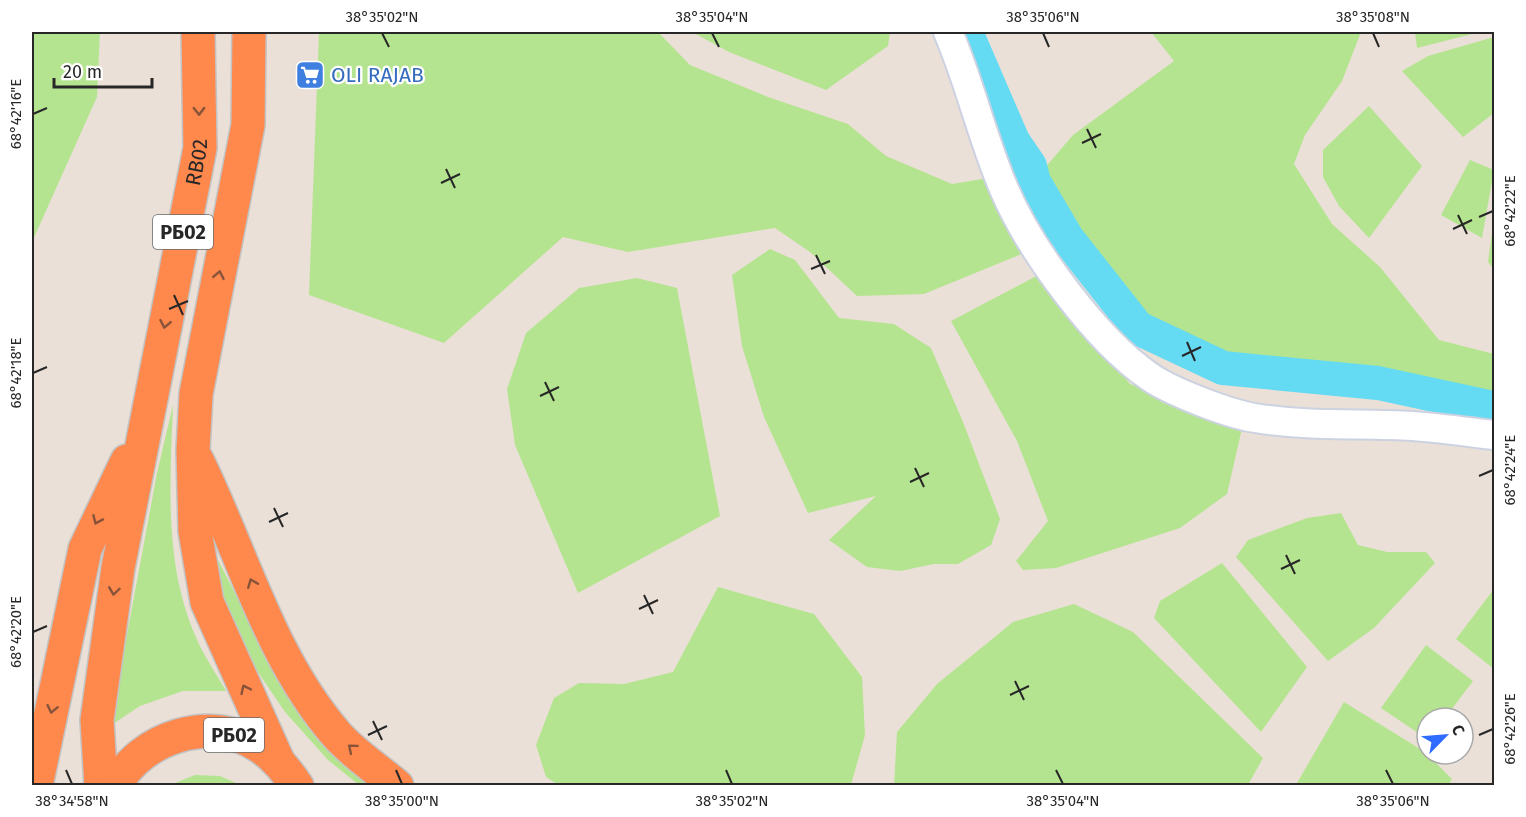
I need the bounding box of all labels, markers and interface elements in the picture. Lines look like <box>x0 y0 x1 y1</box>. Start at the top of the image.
text: 38°35'02"N <box>345 8 419 26</box>
text: 38°35'04"N <box>675 8 749 26</box>
text: 38°35'06"N <box>1006 8 1080 26</box>
text: 38°35'08"N <box>1336 8 1410 26</box>
scale bar <box>54 51 152 89</box>
supermarket icon: OLI RAJAB <box>294 59 326 91</box>
text: 20 m <box>63 61 102 83</box>
place label: OLI RAJAB <box>331 62 424 88</box>
text: 68°42'16"E <box>7 79 25 149</box>
one-way arrow <box>193 106 205 115</box>
street label: RB02 <box>180 139 213 188</box>
text: 68°42'22"E <box>1501 175 1519 247</box>
road number: РБ02 <box>153 215 213 249</box>
one-way arrow <box>212 271 225 281</box>
one-way arrow <box>159 318 172 328</box>
text: 68°42'18"E <box>7 337 25 409</box>
text: 68°42'24"E <box>1501 435 1519 505</box>
one-way arrow <box>93 513 105 524</box>
one-way arrow <box>247 578 259 589</box>
one-way arrow <box>109 587 121 596</box>
text: 68°42'20"E <box>7 596 25 668</box>
one-way arrow <box>240 684 252 695</box>
text: 68°42'26"E <box>1501 693 1519 765</box>
one-way arrow <box>46 703 59 713</box>
north arrow <box>1415 706 1475 766</box>
road number: РБ02 <box>204 718 264 752</box>
text: С <box>1448 722 1469 739</box>
one-way arrow <box>348 744 359 755</box>
text: 38°34'58"N <box>35 792 109 810</box>
text: 38°35'00"N <box>365 792 439 810</box>
text: 38°35'02"N <box>695 792 769 810</box>
text: 38°35'04"N <box>1026 792 1100 810</box>
text: 38°35'06"N <box>1356 792 1430 810</box>

